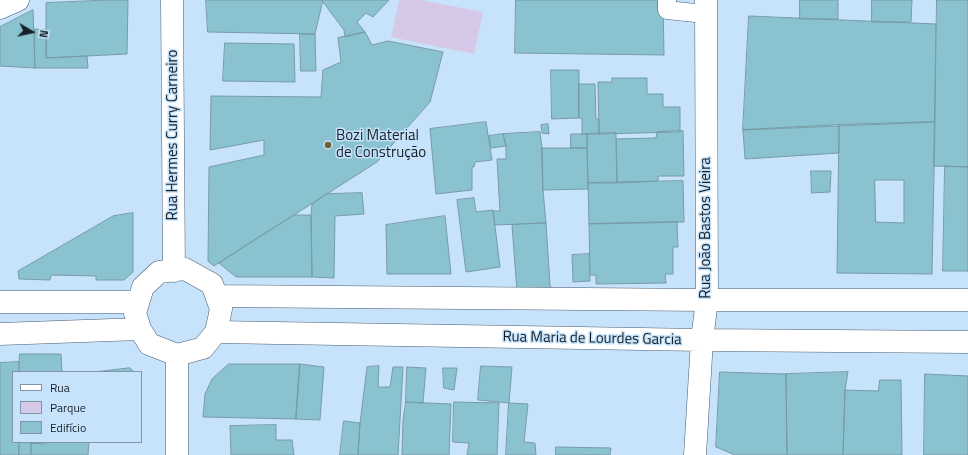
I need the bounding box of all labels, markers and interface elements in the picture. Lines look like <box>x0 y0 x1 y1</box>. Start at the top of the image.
north arrow <box>12 12 52 52</box>
text: N <box>35 29 52 39</box>
street label: Rua Hermes Curry Carneiro <box>164 50 182 220</box>
place label: Bozi Material de Construção <box>336 127 426 162</box>
marker: Bozi Material de Construção <box>323 140 333 150</box>
street label: Rua João Bastos Vieira <box>697 157 715 299</box>
street label: Rua Maria de Lourdes Garcia <box>502 328 682 350</box>
legend <box>12 371 142 443</box>
text: Rua <box>50 378 70 397</box>
text: Parque <box>50 398 86 417</box>
text: Edifício <box>50 418 86 437</box>

